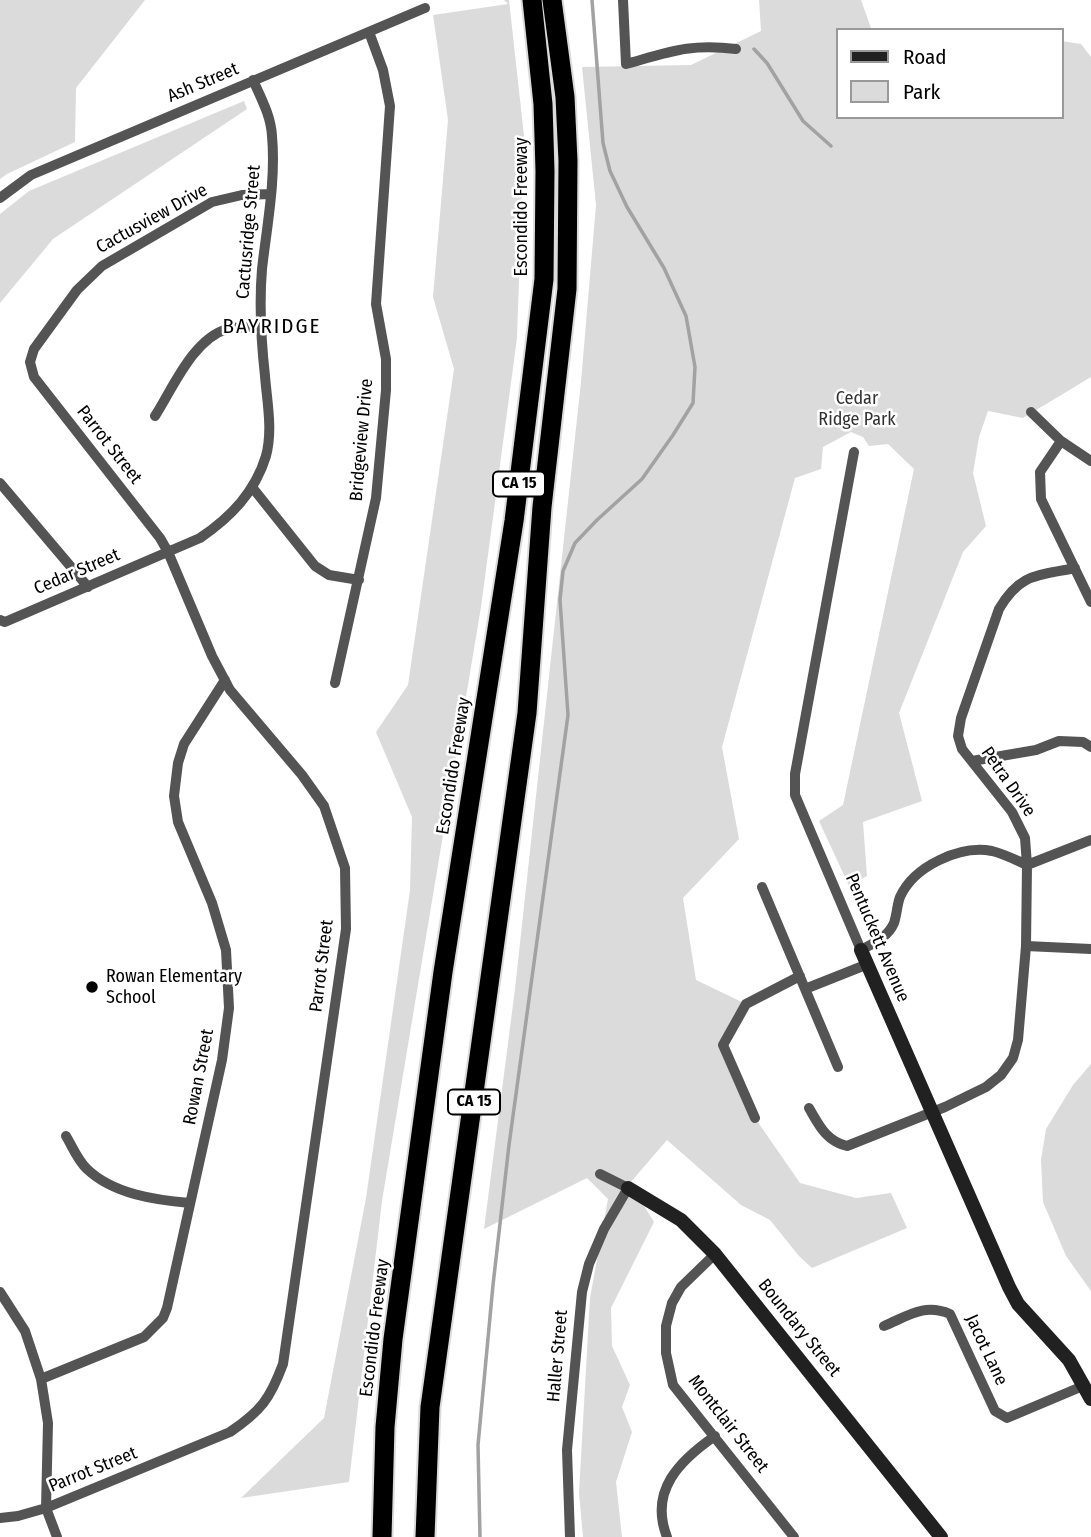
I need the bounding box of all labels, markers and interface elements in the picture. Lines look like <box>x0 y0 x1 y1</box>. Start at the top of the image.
legend <box>836 28 1063 119</box>
text: Road <box>903 44 947 70</box>
street label: Ash Street <box>164 58 242 108</box>
text: Park <box>903 79 940 105</box>
street label: Escondido Freeway <box>511 138 533 276</box>
street label: Cactusridge Street <box>232 164 266 300</box>
street label: Cactusview Drive <box>93 180 211 258</box>
district label: BAYRIDGE <box>224 314 320 340</box>
street label: Bridgeview Drive <box>346 378 378 502</box>
park label: Cedar Ridge Park <box>818 388 896 430</box>
street label: Parrot Street <box>72 402 146 488</box>
road number: CA 15 <box>493 471 545 496</box>
street label: Cedar Street <box>31 544 123 600</box>
street label: Escondido Freeway <box>432 696 476 836</box>
street label: Petra Drive <box>976 743 1040 821</box>
street label: Pentuckett Avenue <box>840 871 914 1005</box>
street label: Parrot Street <box>306 918 338 1014</box>
place label: Rowan Elementary School <box>106 966 242 1009</box>
marker: Rowan Elementary School <box>84 979 100 995</box>
street label: Rowan Street <box>179 1027 219 1127</box>
road number: CA 15 <box>448 1090 500 1114</box>
street label: Escondido Freeway <box>356 1258 394 1398</box>
street label: Boundary Street <box>753 1275 845 1381</box>
street label: Haller Street <box>543 1309 573 1403</box>
street label: Jacot Lane <box>960 1311 1012 1389</box>
street label: Montclair Street <box>683 1371 773 1477</box>
street label: Parrot Street <box>46 1443 140 1497</box>

